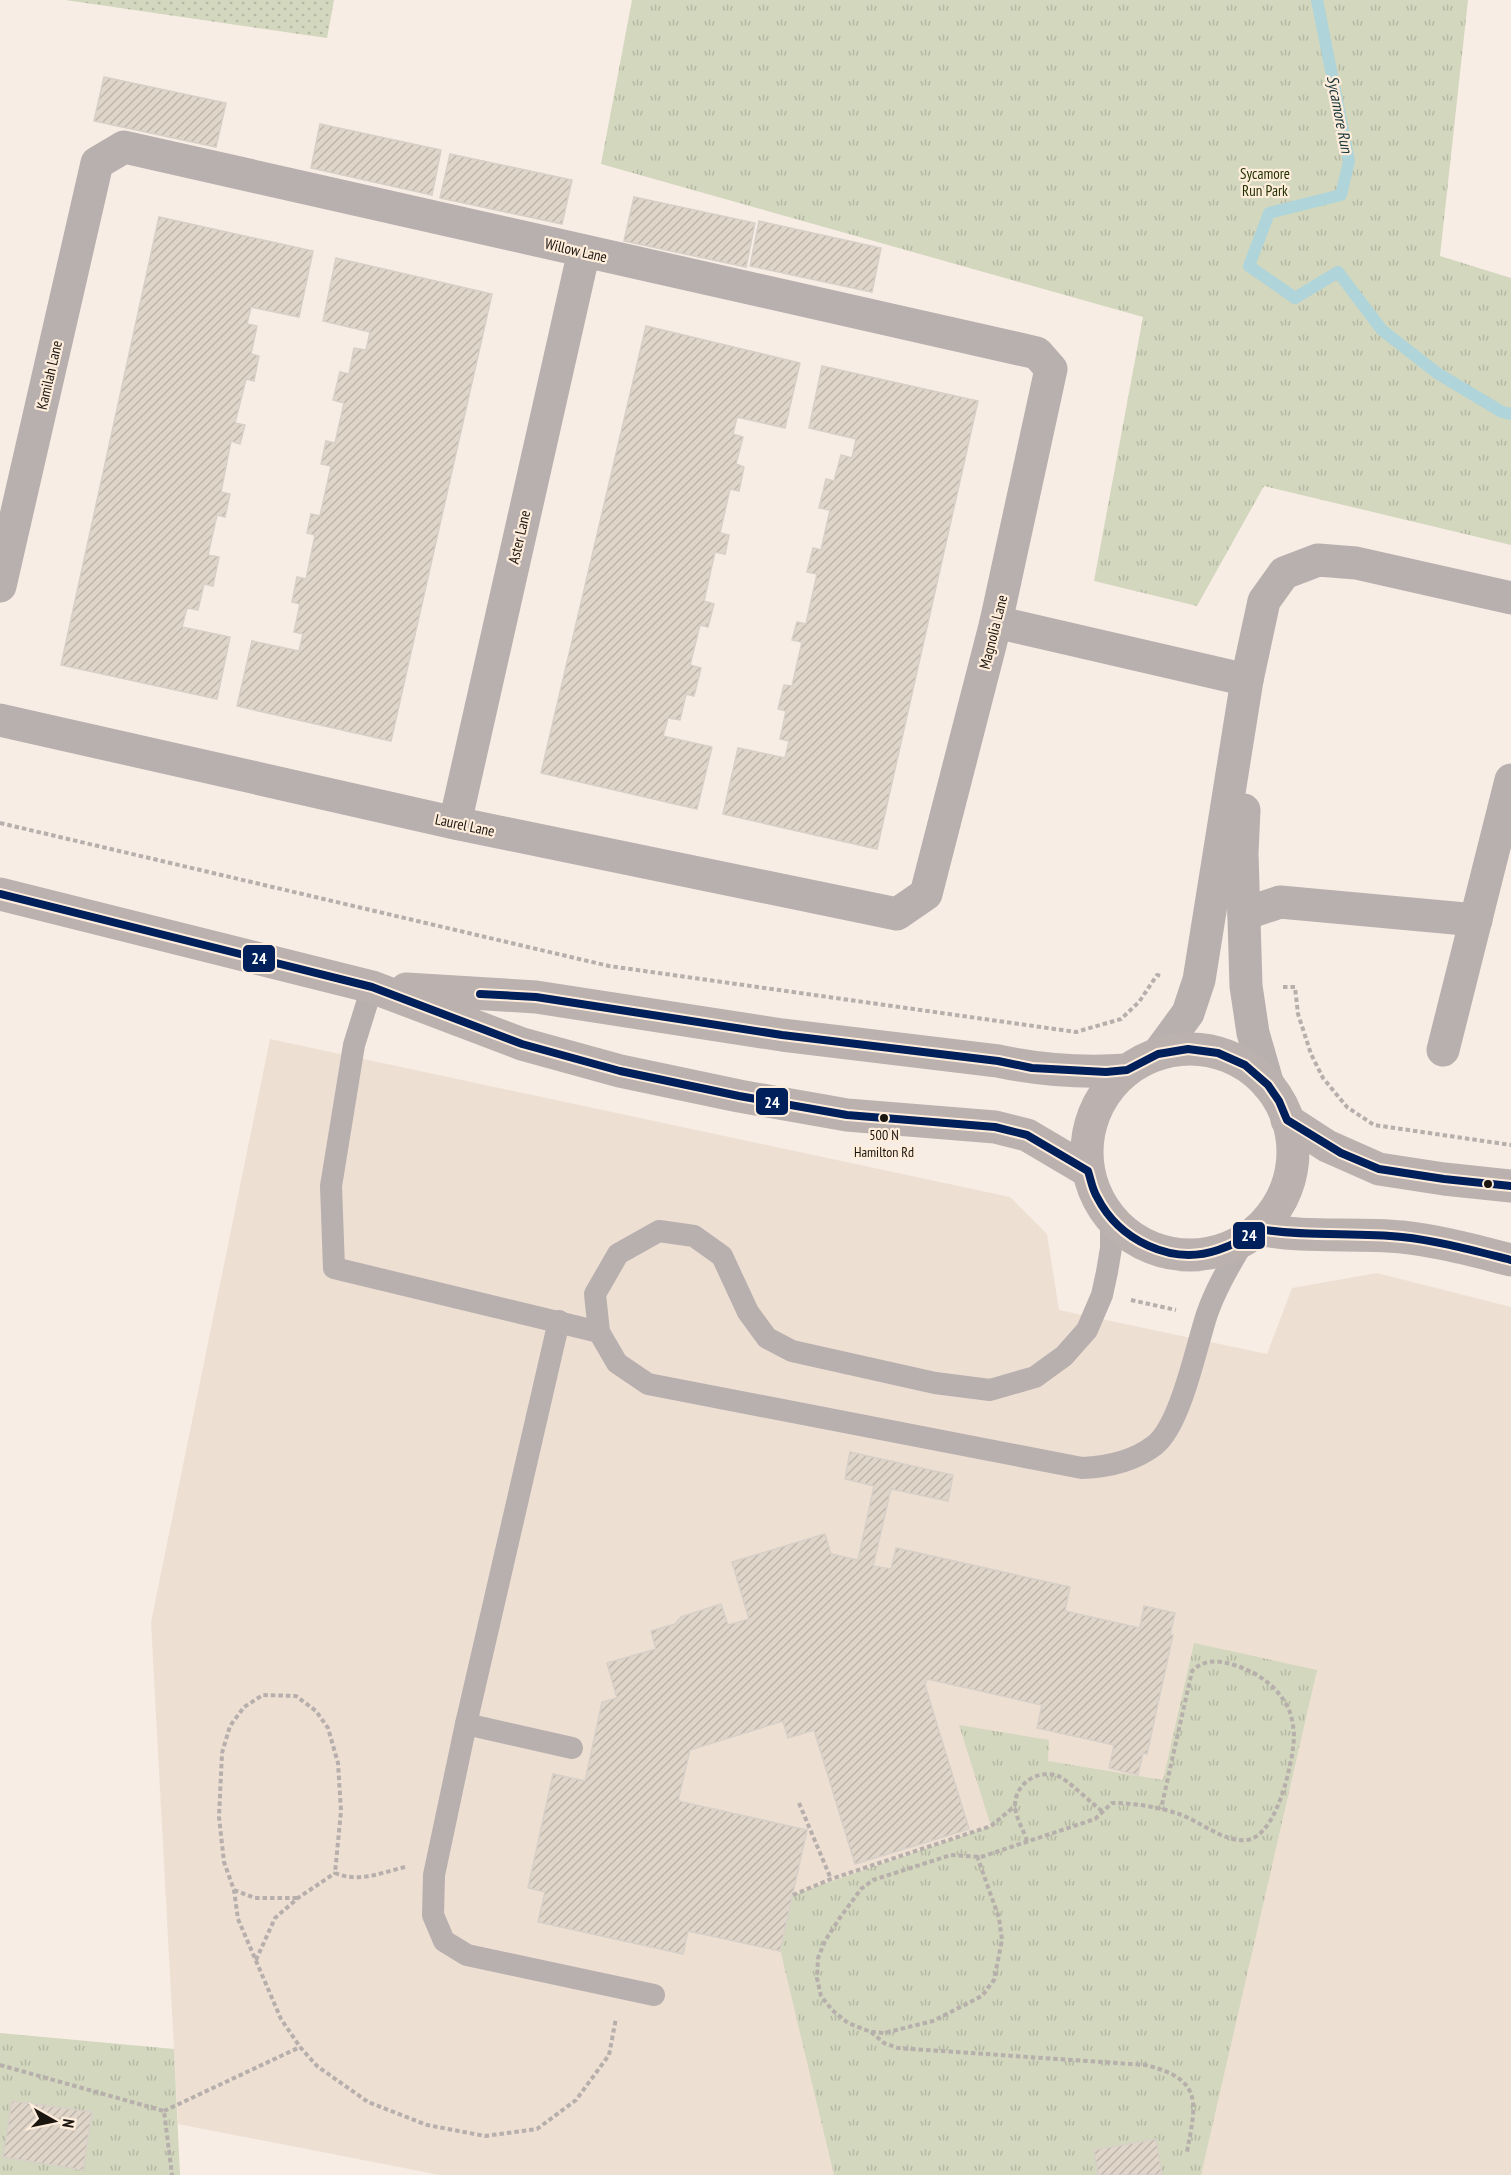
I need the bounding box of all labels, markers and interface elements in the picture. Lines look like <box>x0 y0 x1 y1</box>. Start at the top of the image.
water label: Sycamore Run <box>1323 74 1357 155</box>
park label: Sycamore Run Park <box>1240 164 1290 200</box>
street label: Willow Lane <box>543 234 609 266</box>
street label: Kamilah Lane <box>32 339 66 411</box>
street label: Aster Lane <box>504 508 534 566</box>
street label: Magnolia Lane <box>975 593 1011 671</box>
street label: Laurel Lane <box>434 809 496 841</box>
line badge: 24 <box>242 944 276 973</box>
text: 24 <box>251 948 267 968</box>
line badge: 24 <box>755 1087 789 1116</box>
text: 24 <box>764 1092 780 1112</box>
marker: 500 N Hamilton Rd <box>878 1112 890 1124</box>
place label: 500 N Hamilton Rd <box>854 1126 914 1161</box>
unlabelled marker <box>1482 1178 1494 1190</box>
line badge: 24 <box>1232 1221 1266 1250</box>
text: 24 <box>1241 1225 1257 1245</box>
north arrow <box>24 2091 84 2151</box>
text: N <box>58 2118 79 2129</box>

